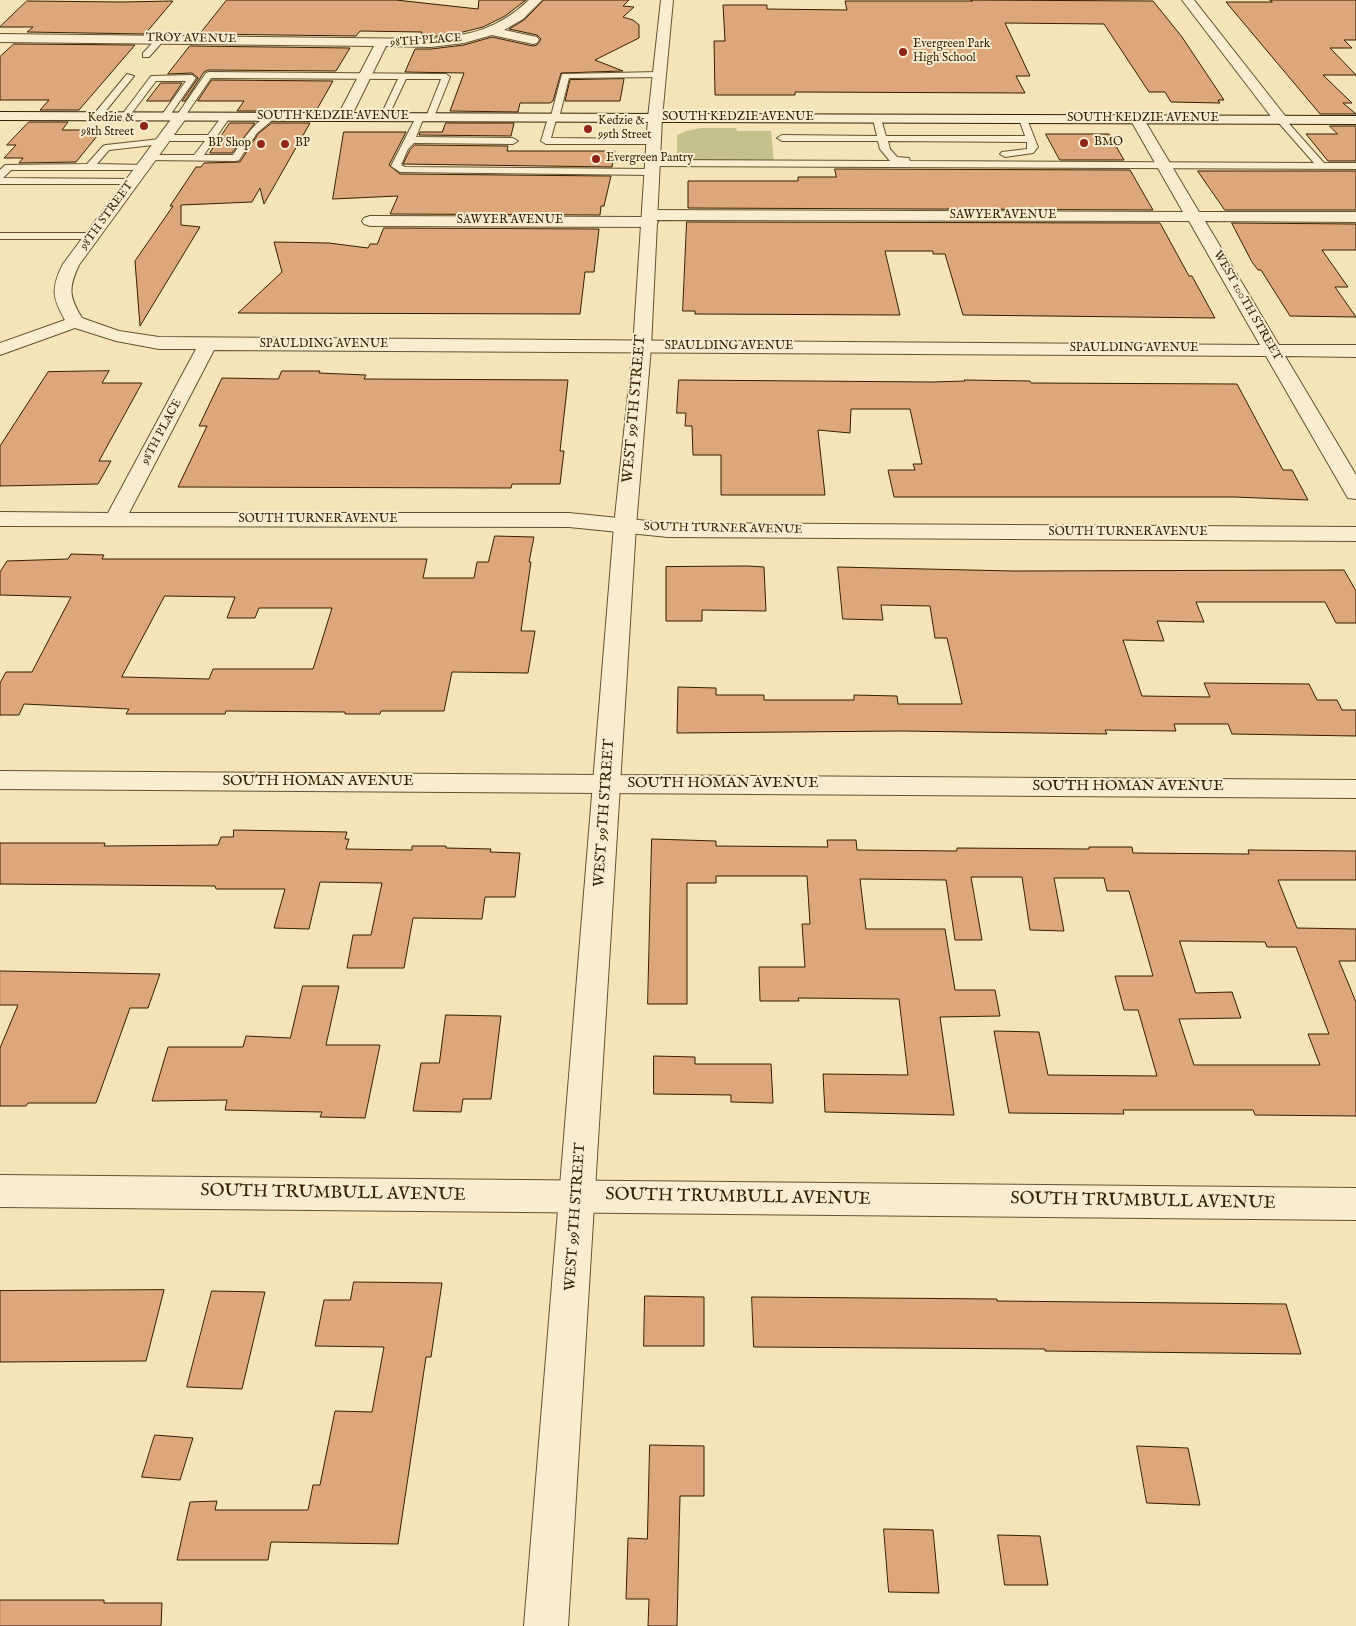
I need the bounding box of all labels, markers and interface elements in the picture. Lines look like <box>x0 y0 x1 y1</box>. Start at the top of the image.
street label: TROY AVENUE <box>146 31 236 47</box>
street label: 98TH PLACE <box>390 31 462 51</box>
place label: Evergreen Park High School <box>913 38 990 66</box>
marker: Evergreen Park High School <box>897 46 909 58</box>
street label: SOUTH KEDZIE AVENUE <box>257 110 409 124</box>
street label: SOUTH KEDZIE AVENUE <box>662 111 814 125</box>
place label: Kedzie & 98th Street <box>81 112 134 140</box>
street label: SOUTH KEDZIE AVENUE <box>1067 112 1219 126</box>
place label: Kedzie & 99th Street <box>598 115 651 143</box>
marker: Kedzie & 98th Street <box>138 120 150 132</box>
marker: Kedzie & 99th Street <box>582 123 594 135</box>
place label: BMO <box>1094 136 1123 150</box>
place label: BP Shop <box>208 137 251 151</box>
place label: BP <box>295 137 310 151</box>
marker: BMO <box>1078 137 1090 149</box>
marker: BP Shop <box>255 138 267 150</box>
marker: BP <box>279 138 291 150</box>
place label: Evergreen Pantry <box>606 152 693 166</box>
marker: Evergreen Pantry <box>590 153 602 165</box>
street label: 98TH STREET <box>77 179 137 253</box>
street label: SAWYER AVENUE <box>950 209 1056 223</box>
street label: SAWYER AVENUE <box>457 214 563 228</box>
street label: WEST 100TH STREET <box>1210 249 1284 363</box>
street label: WEST 99TH STREET <box>620 334 650 484</box>
street label: SPAULDING AVENUE <box>260 338 388 352</box>
street label: SPAULDING AVENUE <box>665 340 793 354</box>
street label: SPAULDING AVENUE <box>1070 342 1198 356</box>
street label: 98TH PLACE <box>139 397 185 467</box>
street label: SOUTH TURNER AVENUE <box>239 513 397 527</box>
street label: SOUTH TURNER AVENUE <box>643 520 803 538</box>
street label: SOUTH TURNER AVENUE <box>1049 526 1207 540</box>
street label: WEST 99TH STREET <box>591 738 619 888</box>
street label: SOUTH HOMAN AVENUE <box>222 773 414 791</box>
street label: SOUTH HOMAN AVENUE <box>627 775 819 793</box>
street label: SOUTH HOMAN AVENUE <box>1032 778 1224 796</box>
street label: WEST 99TH STREET <box>562 1142 590 1292</box>
street label: SOUTH TRUMBULL AVENUE <box>200 1181 466 1207</box>
street label: SOUTH TRUMBULL AVENUE <box>605 1185 871 1211</box>
street label: SOUTH TRUMBULL AVENUE <box>1010 1189 1276 1215</box>

